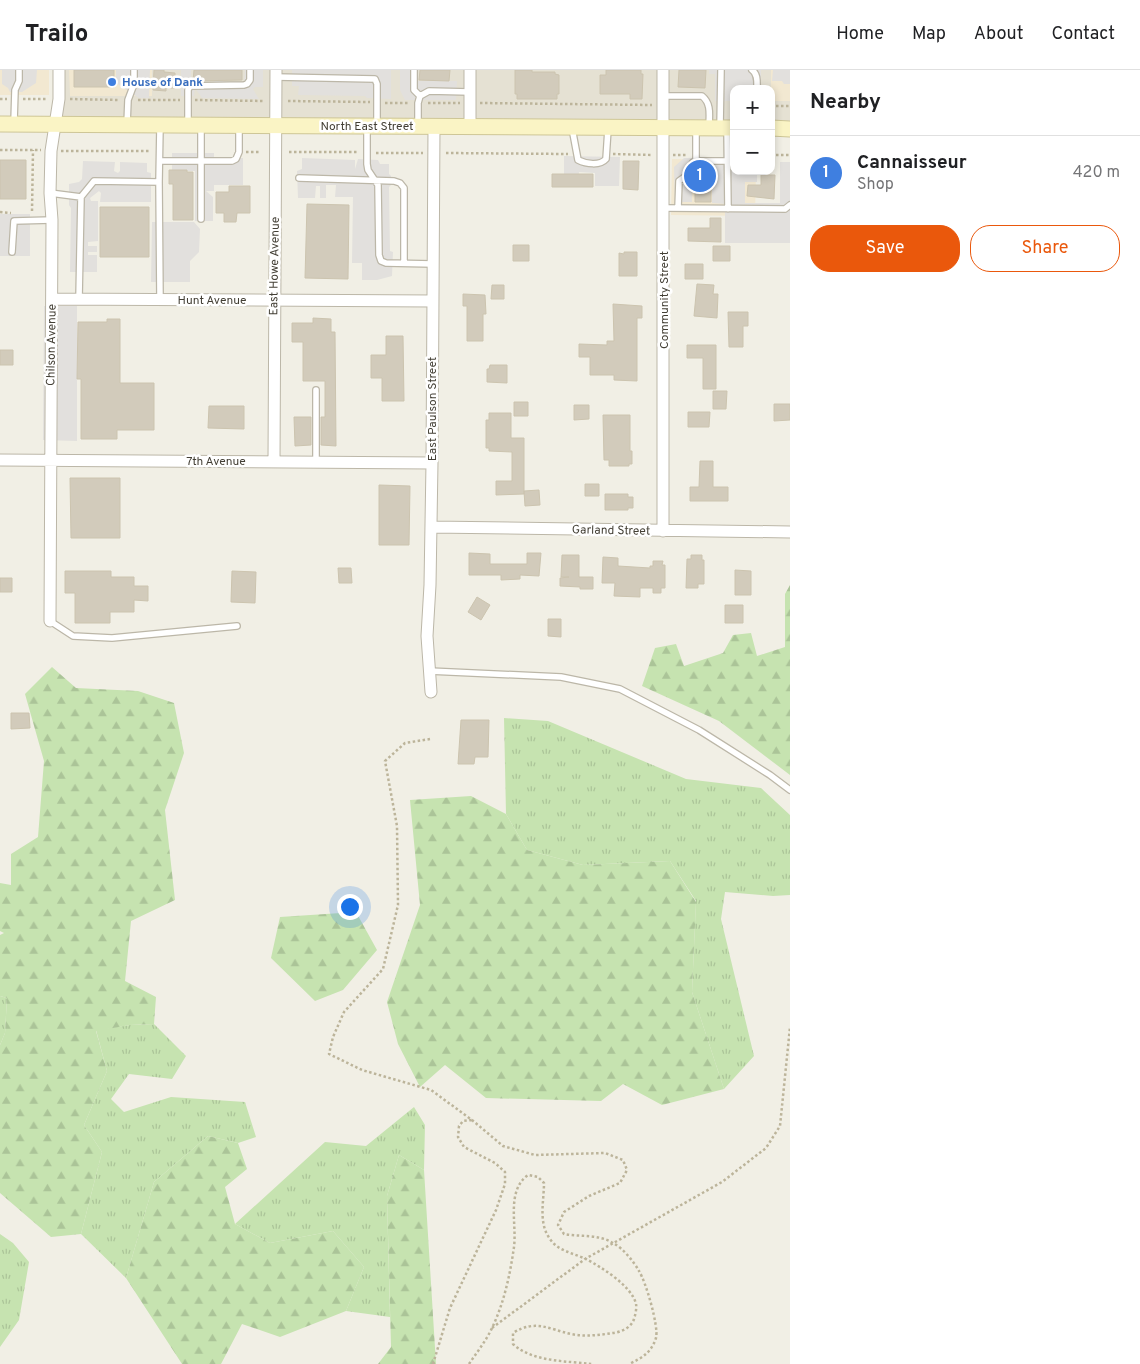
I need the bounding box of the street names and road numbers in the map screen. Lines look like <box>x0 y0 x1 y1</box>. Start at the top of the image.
street label: North East Street <box>320 119 414 135</box>
street label: East Howe Avenue <box>266 217 284 315</box>
street label: Community Street <box>657 251 673 349</box>
street label: Hunt Avenue <box>178 293 246 309</box>
street label: Chilson Avenue <box>43 304 61 386</box>
street label: East Paulson Street <box>425 357 441 461</box>
street label: 7th Avenue <box>186 454 246 470</box>
street label: Garland Street <box>572 522 650 540</box>

